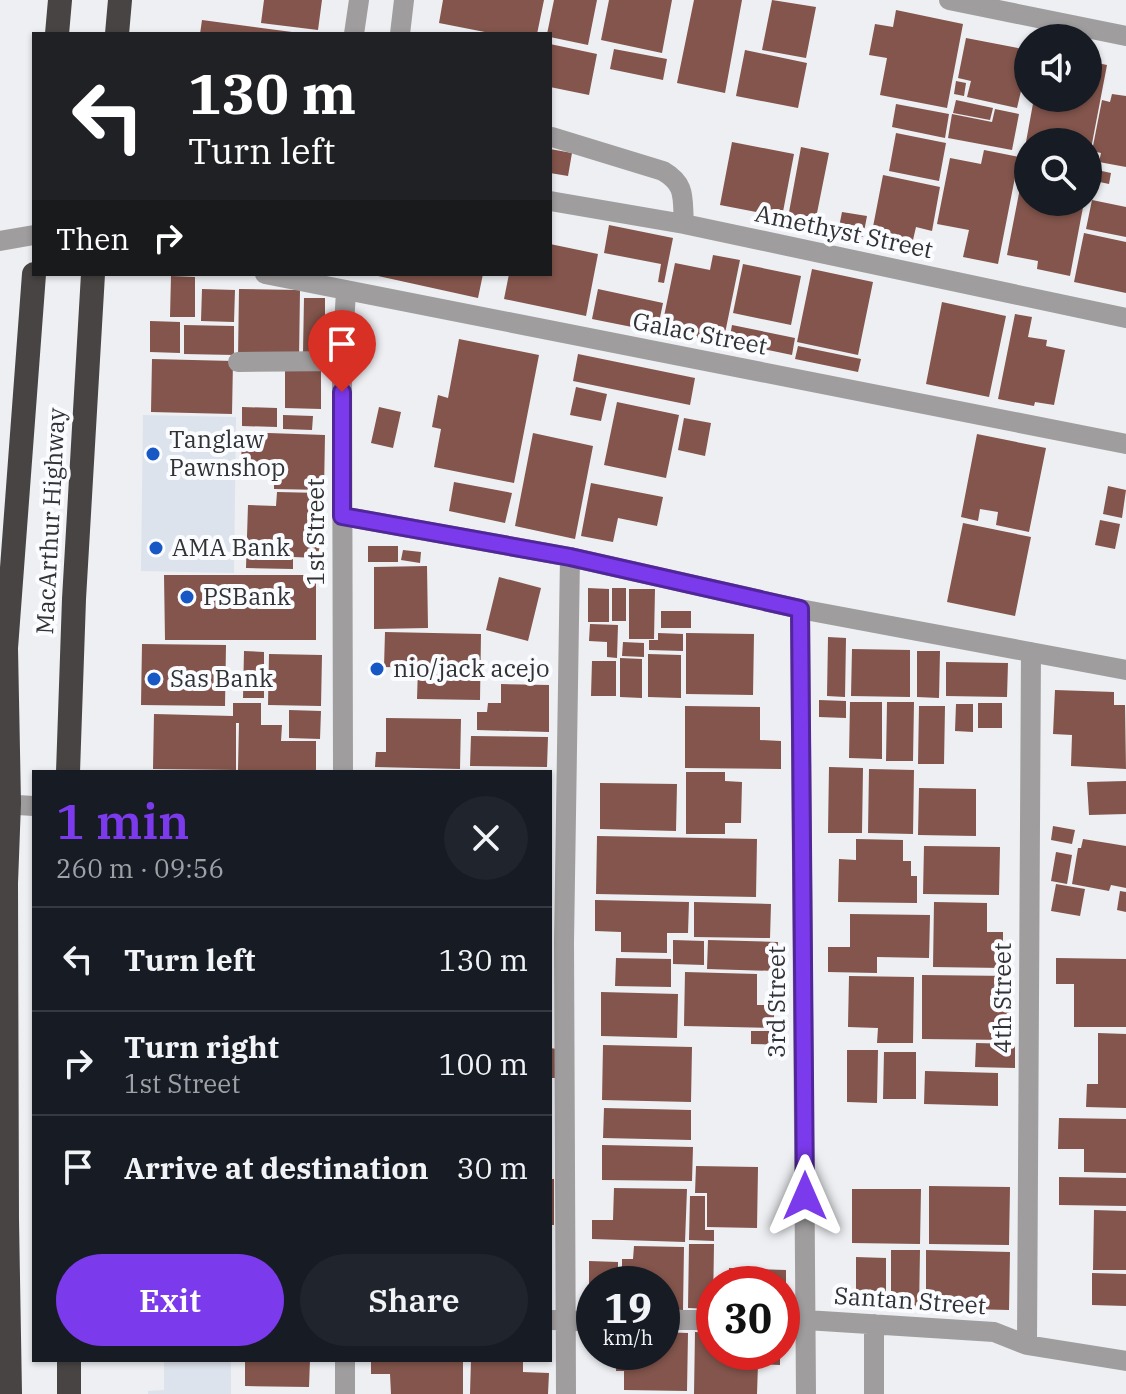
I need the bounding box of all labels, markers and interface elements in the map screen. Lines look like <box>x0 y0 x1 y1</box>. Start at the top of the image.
map controls <box>1014 24 1102 216</box>
button: sound <box>1014 24 1102 112</box>
text: 130 m <box>188 57 356 129</box>
icon: left <box>56 64 160 168</box>
text: Turn left <box>188 127 335 174</box>
button: search <box>1014 128 1102 216</box>
street label: Amethyst Street <box>752 197 936 265</box>
icon: right <box>146 216 190 260</box>
text: Then <box>56 219 130 258</box>
street label: Galac Street <box>630 304 770 362</box>
pin <box>308 310 376 392</box>
icon: arrive <box>320 322 364 366</box>
street label: MacArthur Highway <box>28 407 72 635</box>
place label: Tanglaw Pawnshop <box>169 423 285 483</box>
marker: Tanglaw Pawnshop <box>144 445 162 463</box>
street label: 1st Street <box>299 478 331 586</box>
place label: AMA Bank <box>172 531 290 563</box>
marker: AMA Bank <box>147 539 165 557</box>
place label: PSBank <box>203 580 291 612</box>
marker: PSBank <box>178 588 196 606</box>
place label: nio/jack acejo <box>393 652 549 684</box>
marker: nio/jack acejo <box>368 660 386 678</box>
place label: Sas Bank <box>170 662 273 694</box>
marker: Sas Bank <box>145 670 163 688</box>
text: 1 min <box>56 790 189 852</box>
button: close <box>444 796 528 880</box>
text: 260 m · 09:56 <box>56 851 224 885</box>
icon: left <box>56 937 100 981</box>
text: Turn left <box>124 940 256 979</box>
text: 130 m <box>438 940 528 979</box>
street label: 4th Street <box>986 943 1018 1053</box>
street label: 3rd Street <box>760 946 792 1058</box>
text: Turn right <box>124 1027 279 1066</box>
icon: right <box>56 1041 100 1085</box>
text: 100 m <box>438 1044 528 1083</box>
text: 1st Street <box>124 1066 240 1100</box>
icon: arrive <box>56 1145 100 1189</box>
text: Arrive at destination <box>124 1148 429 1187</box>
text: 30 m <box>456 1148 528 1187</box>
position arrow <box>763 1154 847 1238</box>
button: Exit <box>56 1254 284 1346</box>
button: Share <box>300 1254 528 1346</box>
speed limit sign: 30 <box>696 1266 800 1370</box>
street label: Santan Street <box>833 1279 987 1321</box>
text: 19 <box>604 1282 652 1334</box>
text: km/h <box>603 1324 653 1351</box>

